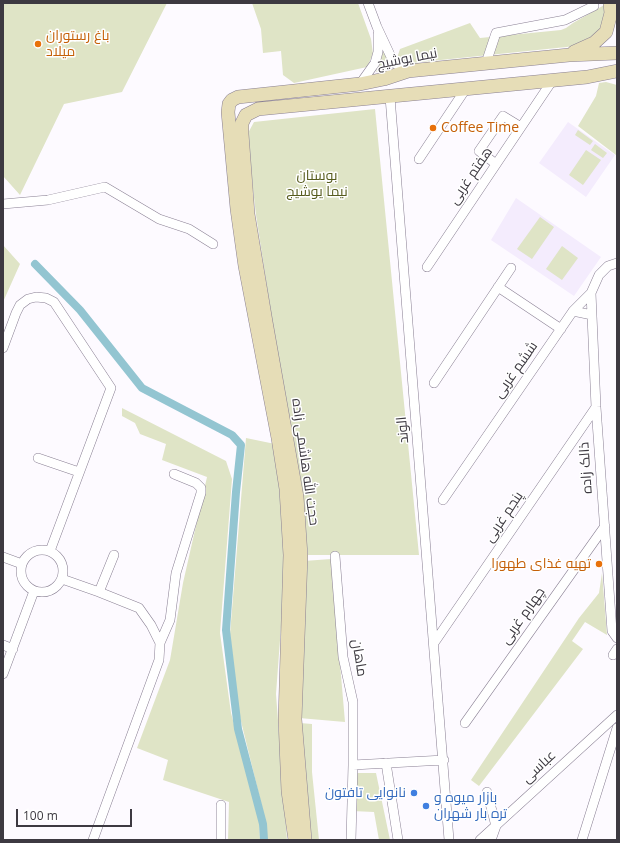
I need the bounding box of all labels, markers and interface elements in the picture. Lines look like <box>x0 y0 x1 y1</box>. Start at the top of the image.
place label: باغ رستوران میلاد <box>46 28 109 60</box>
marker: باغ رستوران میلاد <box>33 39 43 49</box>
street label: نیما یوشیج <box>375 45 439 73</box>
place label: Coffee Time <box>441 120 519 136</box>
marker: Coffee Time <box>428 123 438 133</box>
street label: هفتم غربی <box>446 144 496 208</box>
park label: بوستان نیما یوشیج <box>286 168 348 200</box>
street label: ششم غربی <box>490 339 542 401</box>
street label: حجت الله هاشمی زاده <box>288 397 322 527</box>
street label: الوند <box>393 416 413 444</box>
street label: ذالک زاده <box>576 442 596 494</box>
street label: پنجم غربی <box>481 488 527 546</box>
place label: تهیه غذای طهورا <box>491 556 591 572</box>
marker: تهیه غذای طهورا <box>594 559 604 569</box>
street label: چهارم غربی <box>497 584 549 648</box>
street label: ماهان <box>348 638 370 678</box>
street label: عباسی <box>518 747 560 787</box>
place label: نانوایی تافتون <box>325 785 406 801</box>
marker: نانوایی تافتون <box>409 788 419 798</box>
place label: بازار میوه و تره بار شهران <box>434 790 507 822</box>
scale bar <box>18 801 134 827</box>
marker: بازار میوه و تره بار شهران <box>421 801 431 811</box>
text: 100 m <box>23 807 58 824</box>

